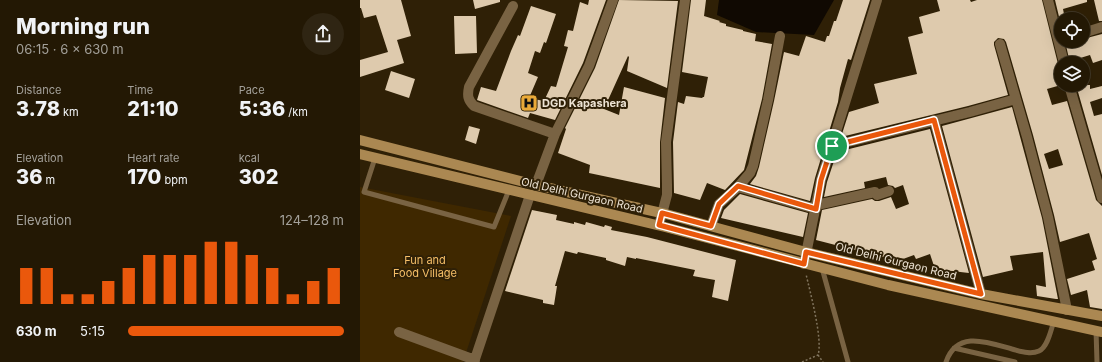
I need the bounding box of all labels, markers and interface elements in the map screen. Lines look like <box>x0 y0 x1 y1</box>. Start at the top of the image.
map controls <box>1054 12 1090 92</box>
button: locate <box>1054 12 1090 48</box>
text: Morning run <box>16 13 150 39</box>
button: share <box>302 13 344 55</box>
text: 06:15 · 6 × 630 m <box>16 41 124 57</box>
button: layers <box>1054 56 1090 92</box>
text: Distance <box>16 83 61 97</box>
text: Time <box>127 83 153 97</box>
text: Pace <box>239 83 265 97</box>
hospital icon: DGD Kapashera <box>519 93 539 113</box>
place label: DGD Kapashera <box>542 96 627 110</box>
text: 3.78 <box>16 97 60 121</box>
text: 21:10 <box>127 97 179 121</box>
text: 5:36 <box>239 97 285 121</box>
text: km <box>60 105 79 119</box>
text: /km <box>285 105 308 119</box>
pin <box>815 129 849 163</box>
icon: arrive <box>821 135 843 157</box>
text: Elevation <box>16 151 63 165</box>
text: Heart rate <box>127 151 179 165</box>
text: kcal <box>239 151 260 165</box>
text: 36 <box>16 165 42 189</box>
text: 170 <box>127 165 161 189</box>
text: 302 <box>239 165 278 189</box>
text: m <box>42 173 55 187</box>
text: bpm <box>161 173 188 187</box>
street label: Old Delhi Gurgaon Road <box>520 174 644 216</box>
text: Elevation <box>16 212 72 228</box>
text: 124–128 m <box>280 212 344 228</box>
street label: Old Delhi Gurgaon Road <box>834 239 958 283</box>
park label: Fun and Food Village <box>393 253 457 280</box>
text: 630 m <box>16 323 57 339</box>
text: 5:15 <box>80 323 105 339</box>

